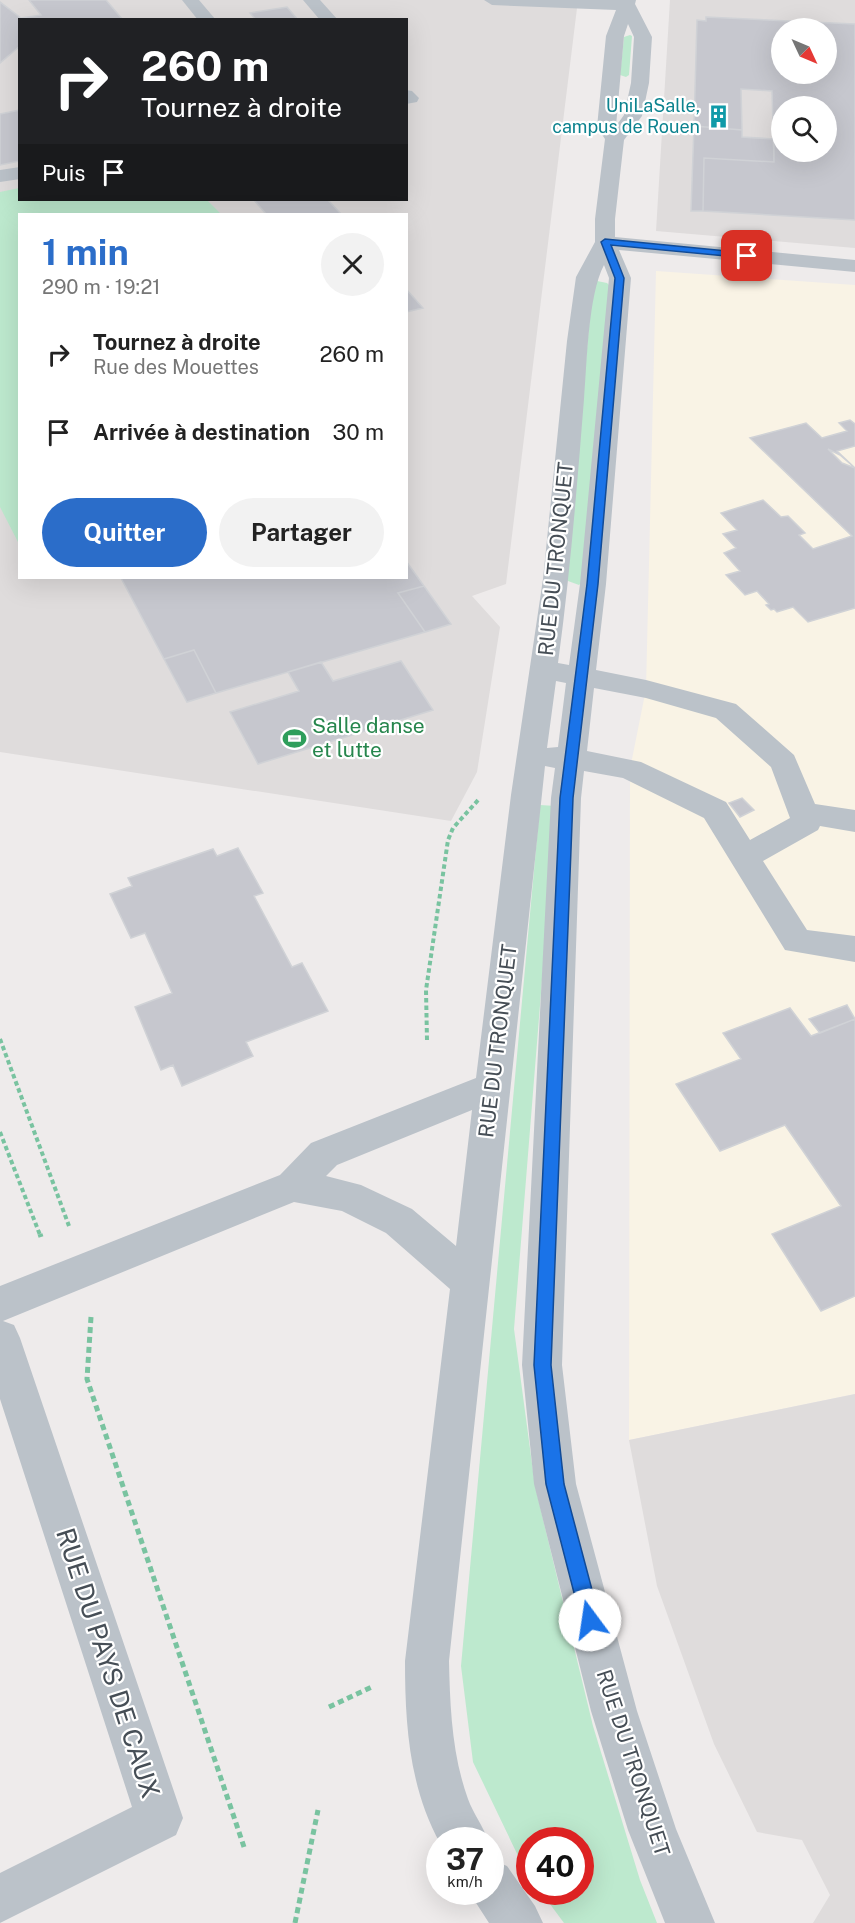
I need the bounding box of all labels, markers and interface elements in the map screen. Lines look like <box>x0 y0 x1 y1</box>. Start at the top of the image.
north arrow <box>771 18 837 84</box>
map controls <box>771 18 837 162</box>
text: 260 m <box>141 41 269 90</box>
icon: right <box>42 42 120 120</box>
text: Tournez à droite <box>141 91 342 123</box>
place label: UniLaSalle, campus de Rouen <box>552 95 700 137</box>
button: search <box>771 96 837 162</box>
building icon: UniLaSalle, campus de Rouen <box>705 103 731 129</box>
icon: arrive <box>97 156 130 189</box>
text: Puis <box>42 160 85 186</box>
pin <box>721 230 772 281</box>
text: 1 min <box>42 231 129 273</box>
button: close <box>321 233 384 296</box>
icon: arrive <box>730 239 763 272</box>
text: 290 m · 19:21 <box>42 275 160 299</box>
text: Tournez à droite <box>93 329 261 355</box>
icon: right <box>42 338 75 371</box>
text: 260 m <box>319 341 384 367</box>
text: Rue des Mouettes <box>93 355 259 379</box>
icon: arrive <box>42 416 75 449</box>
text: Arrivée à destination <box>93 419 310 445</box>
text: 30 m <box>332 419 384 445</box>
street label: RUE DU TRONQUET <box>533 461 578 657</box>
button: Quitter <box>42 498 207 567</box>
button: Partager <box>219 498 384 567</box>
place label: Salle danse et lutte <box>312 713 425 762</box>
sports icon: Salle danse et lutte <box>281 725 307 751</box>
street label: RUE DU TRONQUET <box>473 943 522 1139</box>
street label: RUE DU PAYS DE CAUX <box>50 1524 167 1802</box>
position arrow <box>558 1588 622 1652</box>
street label: RUE DU TRONQUET <box>592 1666 675 1859</box>
speed limit sign: 40 <box>516 1827 594 1905</box>
text: 37 <box>446 1841 484 1877</box>
text: km/h <box>447 1873 483 1890</box>

